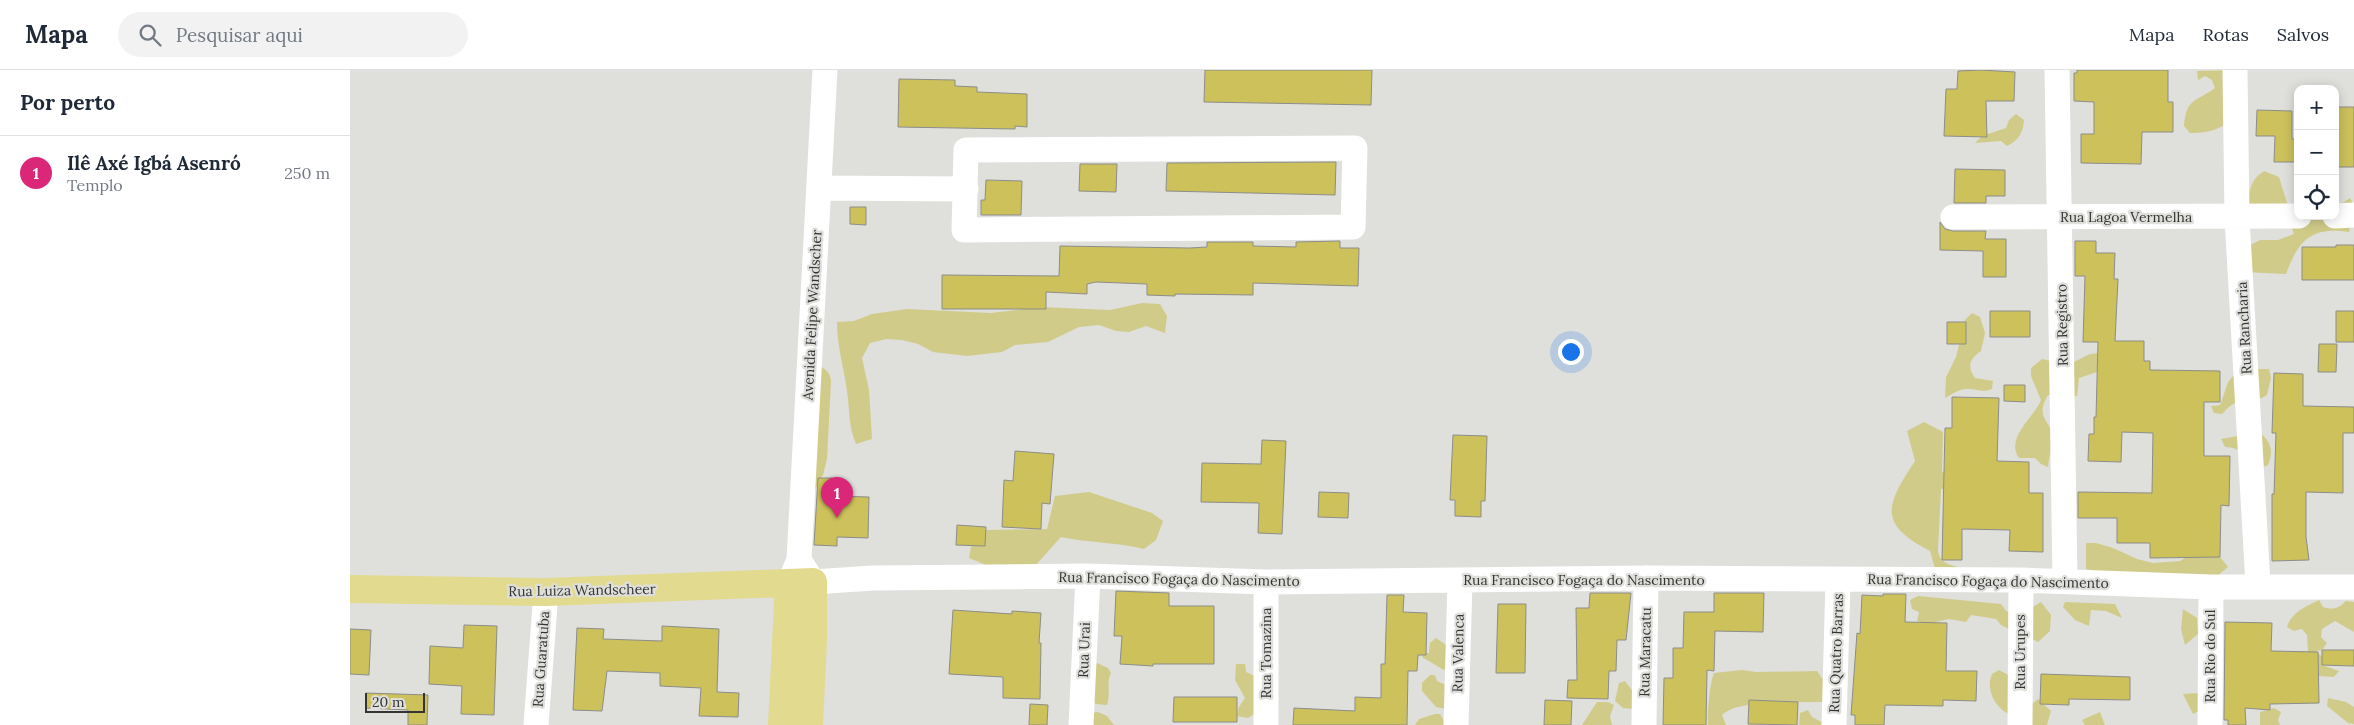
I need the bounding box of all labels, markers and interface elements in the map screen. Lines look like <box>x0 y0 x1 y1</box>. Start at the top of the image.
search box <box>118 12 468 57</box>
text: Mapa <box>25 19 88 50</box>
icon: search <box>136 21 164 49</box>
text: Pesquisar aqui <box>176 23 303 47</box>
text: Mapa <box>2129 23 2175 46</box>
text: Rotas <box>2203 23 2249 46</box>
text: Salvos <box>2277 23 2329 46</box>
map controls <box>2294 85 2339 220</box>
button: + <box>2294 85 2339 130</box>
text: Por perto <box>20 89 115 116</box>
button: − <box>2294 130 2339 175</box>
text: Ilê Axé Igbá Asenró <box>67 151 241 175</box>
text: 1 <box>33 163 39 183</box>
text: 250 m <box>284 163 330 183</box>
text: Templo <box>67 175 123 195</box>
button: locate <box>2294 175 2339 220</box>
street label: Rua Lagoa Vermelha <box>2060 208 2192 226</box>
street label: Avenida Felipe Wandscher <box>798 229 825 402</box>
street label: Rua Rancharia <box>2233 281 2255 375</box>
street label: Rua Registro <box>2052 284 2072 366</box>
your location <box>1558 339 1584 365</box>
pin: 1 <box>821 477 853 518</box>
street label: Rua Francisco Fogaça do Nascimento <box>1058 568 1300 590</box>
street label: Rua Francisco Fogaça do Nascimento <box>1867 570 2109 592</box>
street label: Rua Francisco Fogaça do Nascimento <box>1463 571 1705 589</box>
street label: Rua Luiza Wandscheer <box>508 580 656 600</box>
street label: Rua Quatro Barras <box>1825 593 1847 713</box>
street label: Rua Tomazina <box>1257 607 1275 699</box>
street label: Rua Maracatu <box>1635 607 1655 697</box>
street label: Rua Rio do Sul <box>2201 609 2219 702</box>
street label: Rua Guaratuba <box>529 610 553 708</box>
street label: Rua Valenca <box>1448 614 1468 692</box>
street label: Rua Urupes <box>2011 614 2029 690</box>
street label: Rua Urai <box>1074 622 1094 678</box>
scale bar <box>365 690 425 713</box>
text: 20 m <box>372 693 404 711</box>

